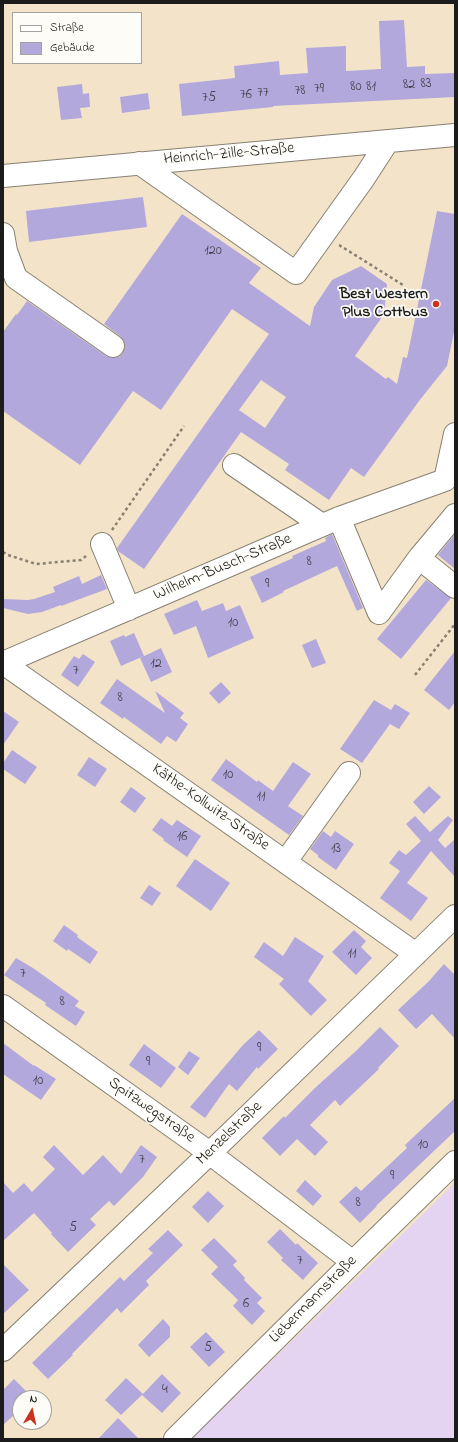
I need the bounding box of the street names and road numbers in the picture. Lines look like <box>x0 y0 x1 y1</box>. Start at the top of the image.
street label: Heinrich-Zille-Straße <box>163 140 295 170</box>
street label: Wilhelm-Busch-Straße <box>151 530 295 606</box>
street label: Käthe-Kollwitz-Straße <box>147 760 273 856</box>
street label: Spitzwegstraße <box>104 1074 198 1148</box>
street label: Menzelstraße <box>193 1098 267 1170</box>
street label: Liebermannstraße <box>266 1252 362 1348</box>

